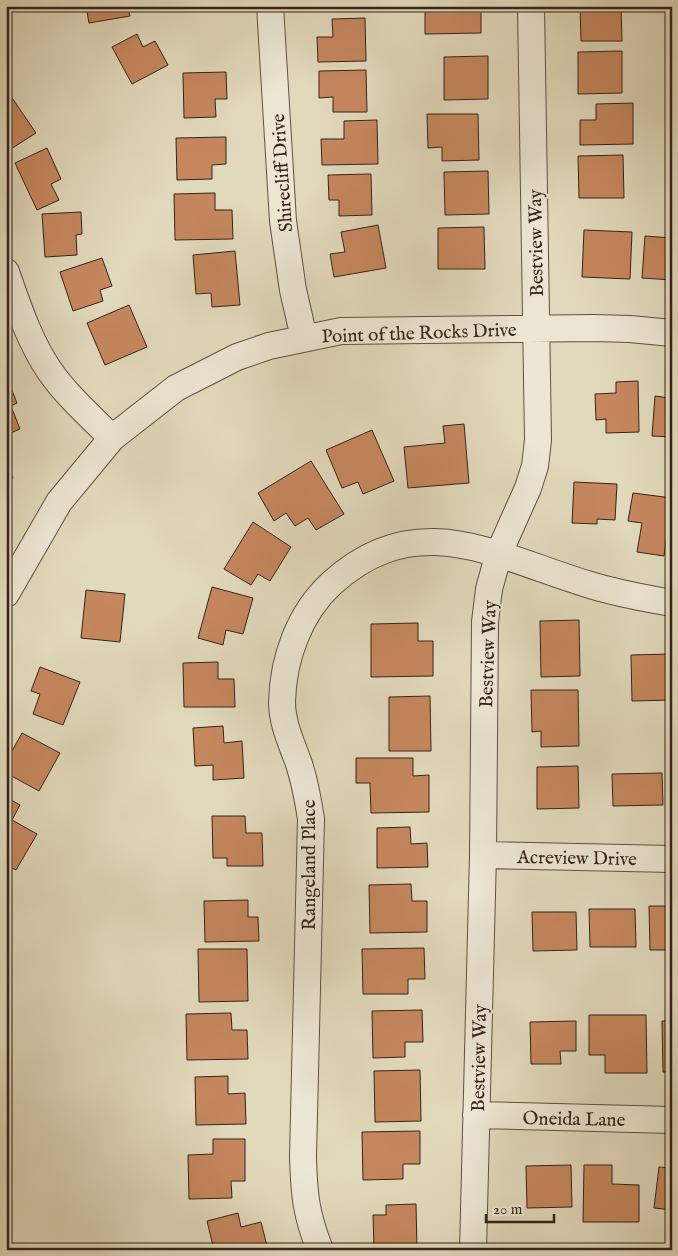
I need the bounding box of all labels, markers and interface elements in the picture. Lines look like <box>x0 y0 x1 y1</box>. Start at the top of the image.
street label: Shirecliff Drive <box>267 113 299 233</box>
street label: Bestview Way <box>524 188 550 297</box>
street label: Point of the Rocks Drive <box>321 319 517 349</box>
street label: Bestview Way <box>475 599 503 708</box>
street label: Rangeland Place <box>298 799 322 930</box>
street label: Acreview Drive <box>516 846 637 872</box>
street label: Bestview Way <box>467 1003 493 1112</box>
street label: Oneida Lane <box>522 1107 626 1133</box>
scale bar <box>486 1191 553 1223</box>
text: 20 m <box>493 1200 523 1219</box>

